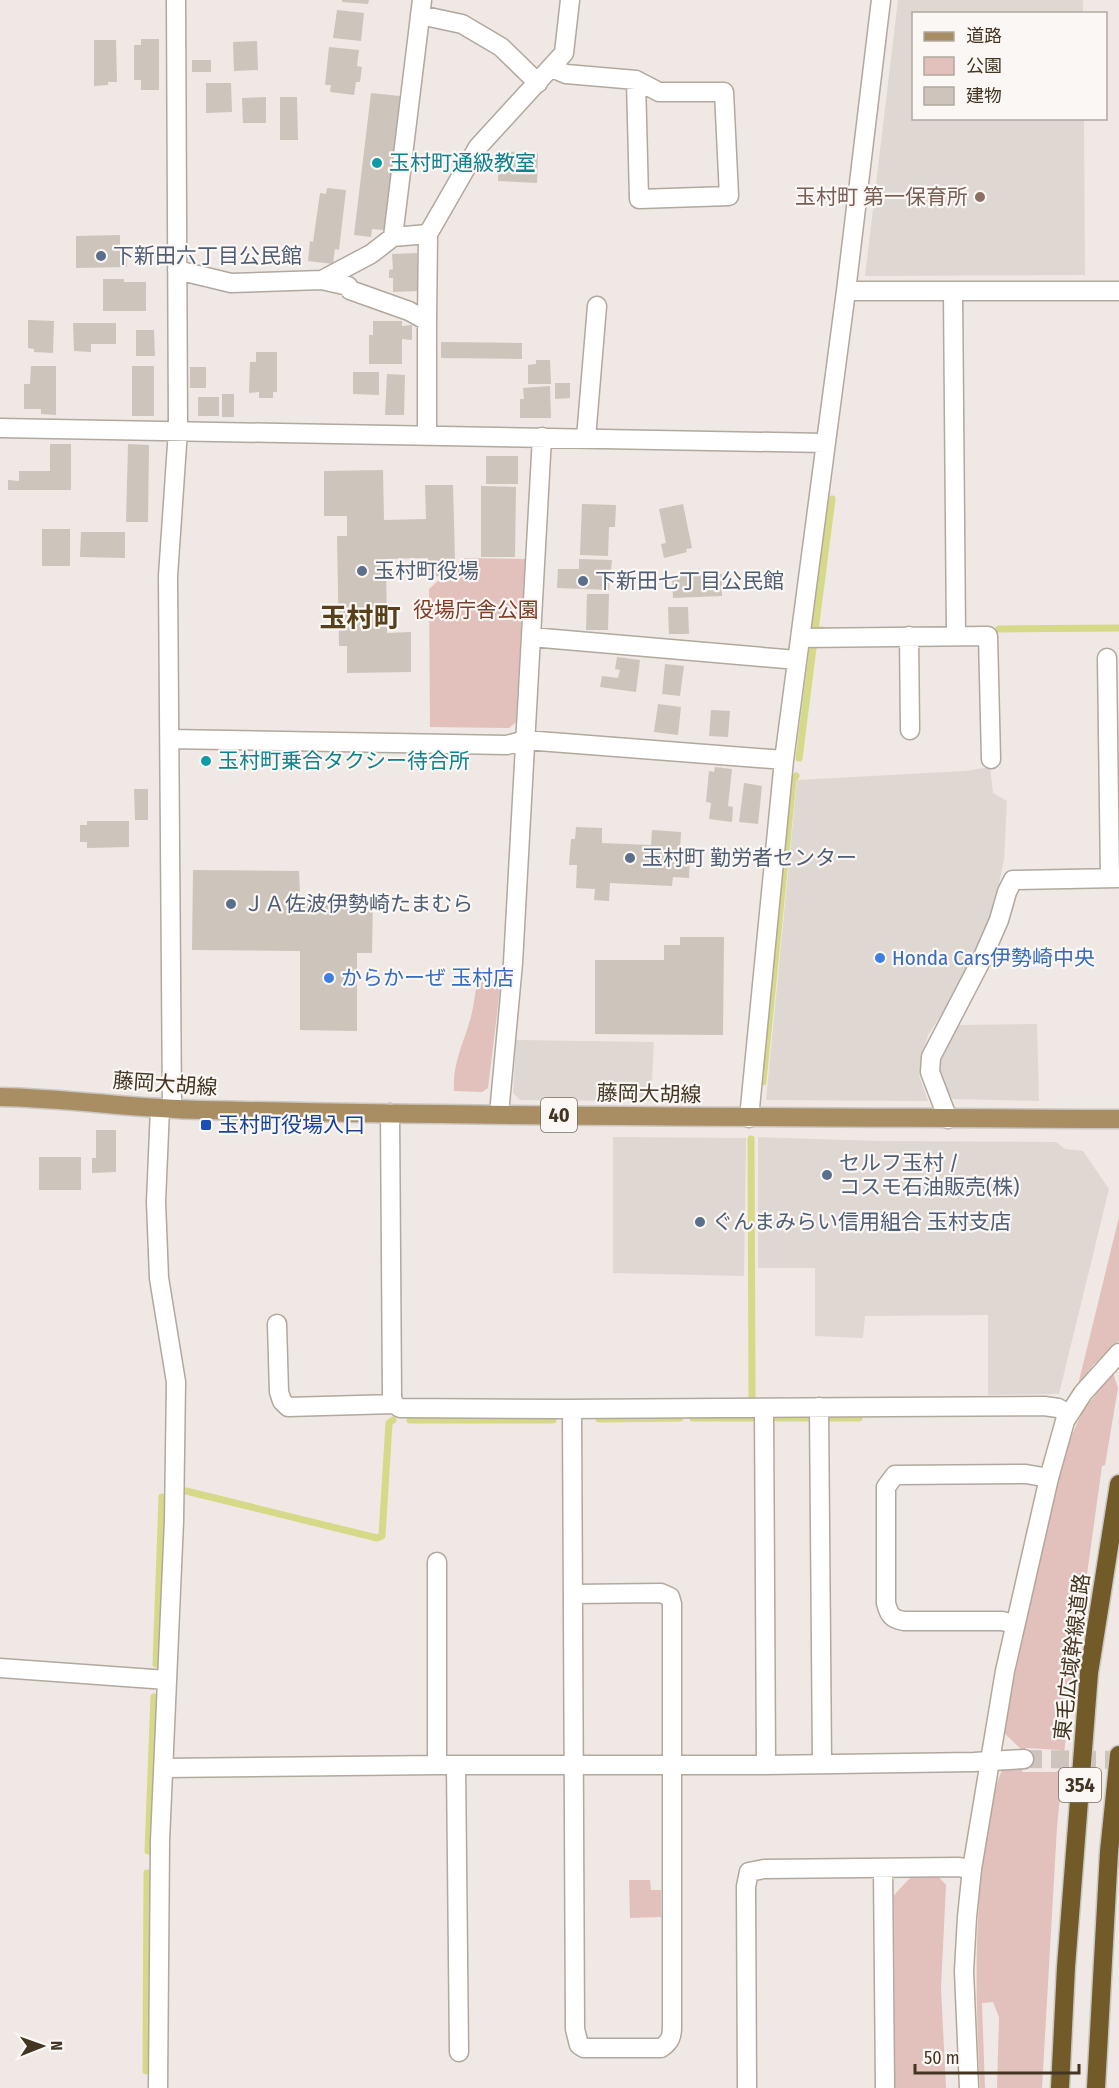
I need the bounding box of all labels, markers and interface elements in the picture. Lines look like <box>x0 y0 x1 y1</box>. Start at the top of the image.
legend <box>912 12 1107 120</box>
text: 道路 <box>966 25 1002 47</box>
text: 公園 <box>966 55 1002 77</box>
text: 建物 <box>966 85 1002 107</box>
place label: 玉村町通級教室 <box>389 150 536 176</box>
marker: 玉村町通級教室 <box>370 156 384 170</box>
place label: 玉村町 第一保育所 <box>795 184 968 210</box>
marker: 玉村町 第一保育所 <box>973 190 987 204</box>
place label: 下新田六丁目公民館 <box>113 243 302 269</box>
marker: 下新田六丁目公民館 <box>94 249 108 263</box>
place label: 玉村町役場 <box>374 558 479 584</box>
marker: 玉村町役場 <box>355 564 369 578</box>
place label: 下新田七丁目公民館 <box>595 568 784 594</box>
marker: 下新田七丁目公民館 <box>576 574 590 588</box>
park label: 役場庁舎公園 <box>413 597 539 623</box>
district label: 玉村町 <box>320 602 401 634</box>
place label: 玉村町乗合タクシー待合所 <box>218 748 470 774</box>
marker: 玉村町乗合タクシー待合所 <box>199 754 213 768</box>
place label: 玉村町 勤労者センター <box>642 845 857 871</box>
marker: 玉村町 勤労者センター <box>623 851 637 865</box>
place label: ＪＡ佐波伊勢崎たまむら <box>243 891 473 917</box>
marker: ＪＡ佐波伊勢崎たまむら <box>224 897 238 911</box>
place label: Honda Cars伊勢崎中央 <box>892 945 1095 971</box>
marker: Honda Cars伊勢崎中央 <box>873 951 887 965</box>
place label: からかーぜ 玉村店 <box>341 965 514 991</box>
marker: からかーぜ 玉村店 <box>322 971 336 985</box>
street label: 藤岡大胡線 <box>112 1067 218 1101</box>
street label: 藤岡大胡線 <box>596 1080 702 1108</box>
road number: 40 <box>541 1098 577 1132</box>
place label: 玉村町役場入口 <box>218 1112 365 1138</box>
marker: 玉村町役場入口 <box>199 1118 213 1132</box>
place label: セルフ玉村 / コスモ石油販売(株) <box>839 1150 1019 1200</box>
marker: セルフ玉村 / コスモ石油販売(株) <box>820 1168 834 1182</box>
place label: ぐんまみらい信用組合 玉村支店 <box>712 1209 1011 1235</box>
marker: ぐんまみらい信用組合 玉村支店 <box>693 1215 707 1229</box>
street label: 東毛広域幹線道路 <box>1049 1572 1095 1742</box>
road number: 354 <box>1059 1768 1101 1802</box>
north arrow <box>12 2016 72 2076</box>
scale bar <box>915 2037 1078 2075</box>
text: N <box>47 2041 66 2051</box>
text: 50 m <box>924 2047 960 2069</box>

